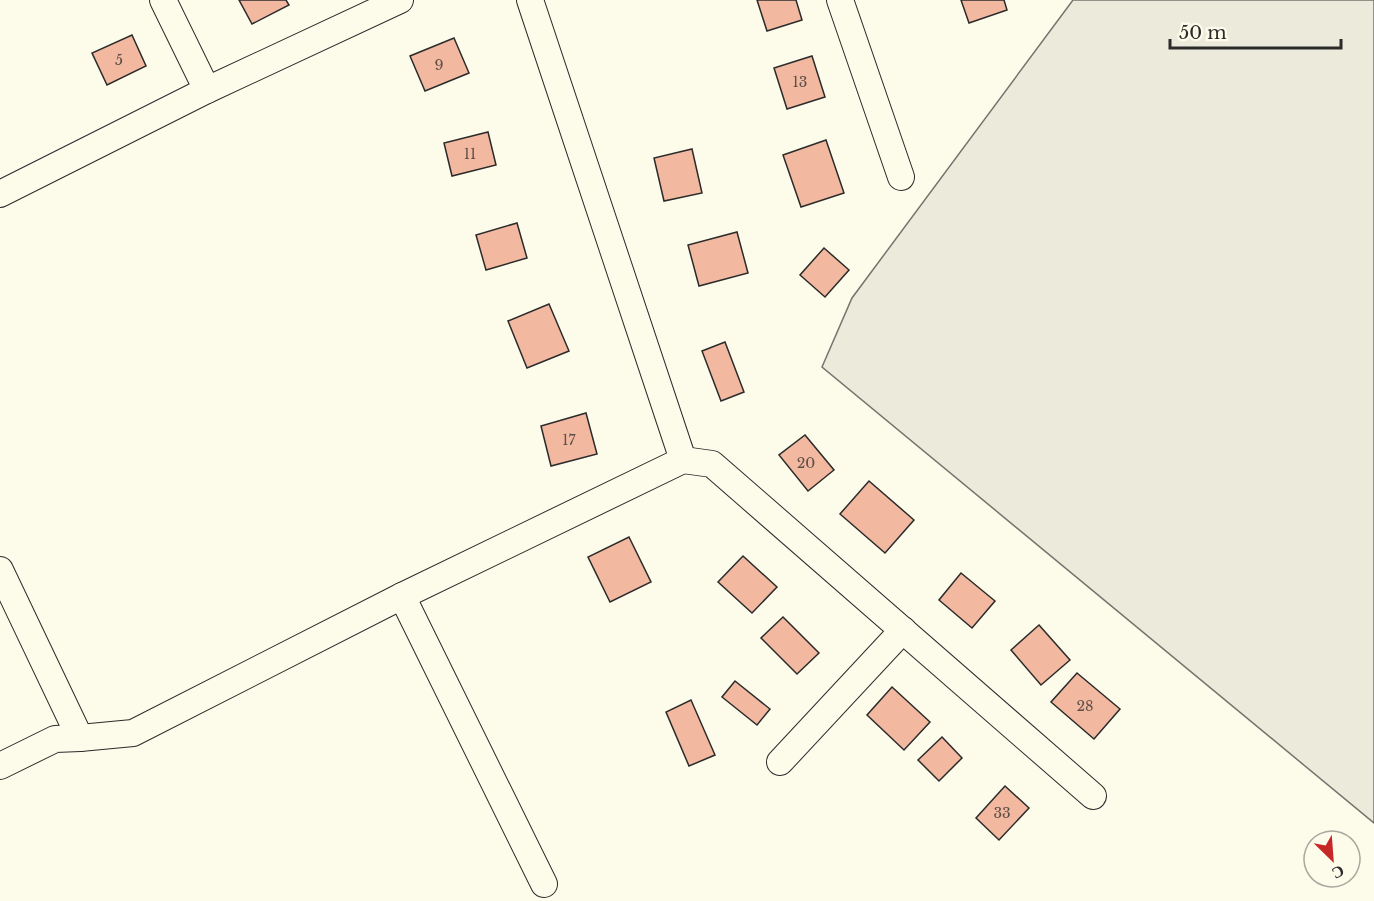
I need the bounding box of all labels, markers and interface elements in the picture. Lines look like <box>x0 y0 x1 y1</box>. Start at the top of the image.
scale bar <box>1170 12 1341 50</box>
text: 50 m <box>1179 22 1227 44</box>
house number: 5 <box>115 51 123 69</box>
house number: 9 <box>434 56 444 74</box>
house number: 13 <box>793 73 807 91</box>
house number: 11 <box>464 145 476 163</box>
house number: 17 <box>562 431 577 449</box>
house number: 20 <box>797 454 815 472</box>
house number: 28 <box>1076 697 1094 715</box>
house number: 33 <box>993 804 1011 822</box>
north arrow <box>1302 829 1362 889</box>
text: С <box>1329 861 1348 884</box>

